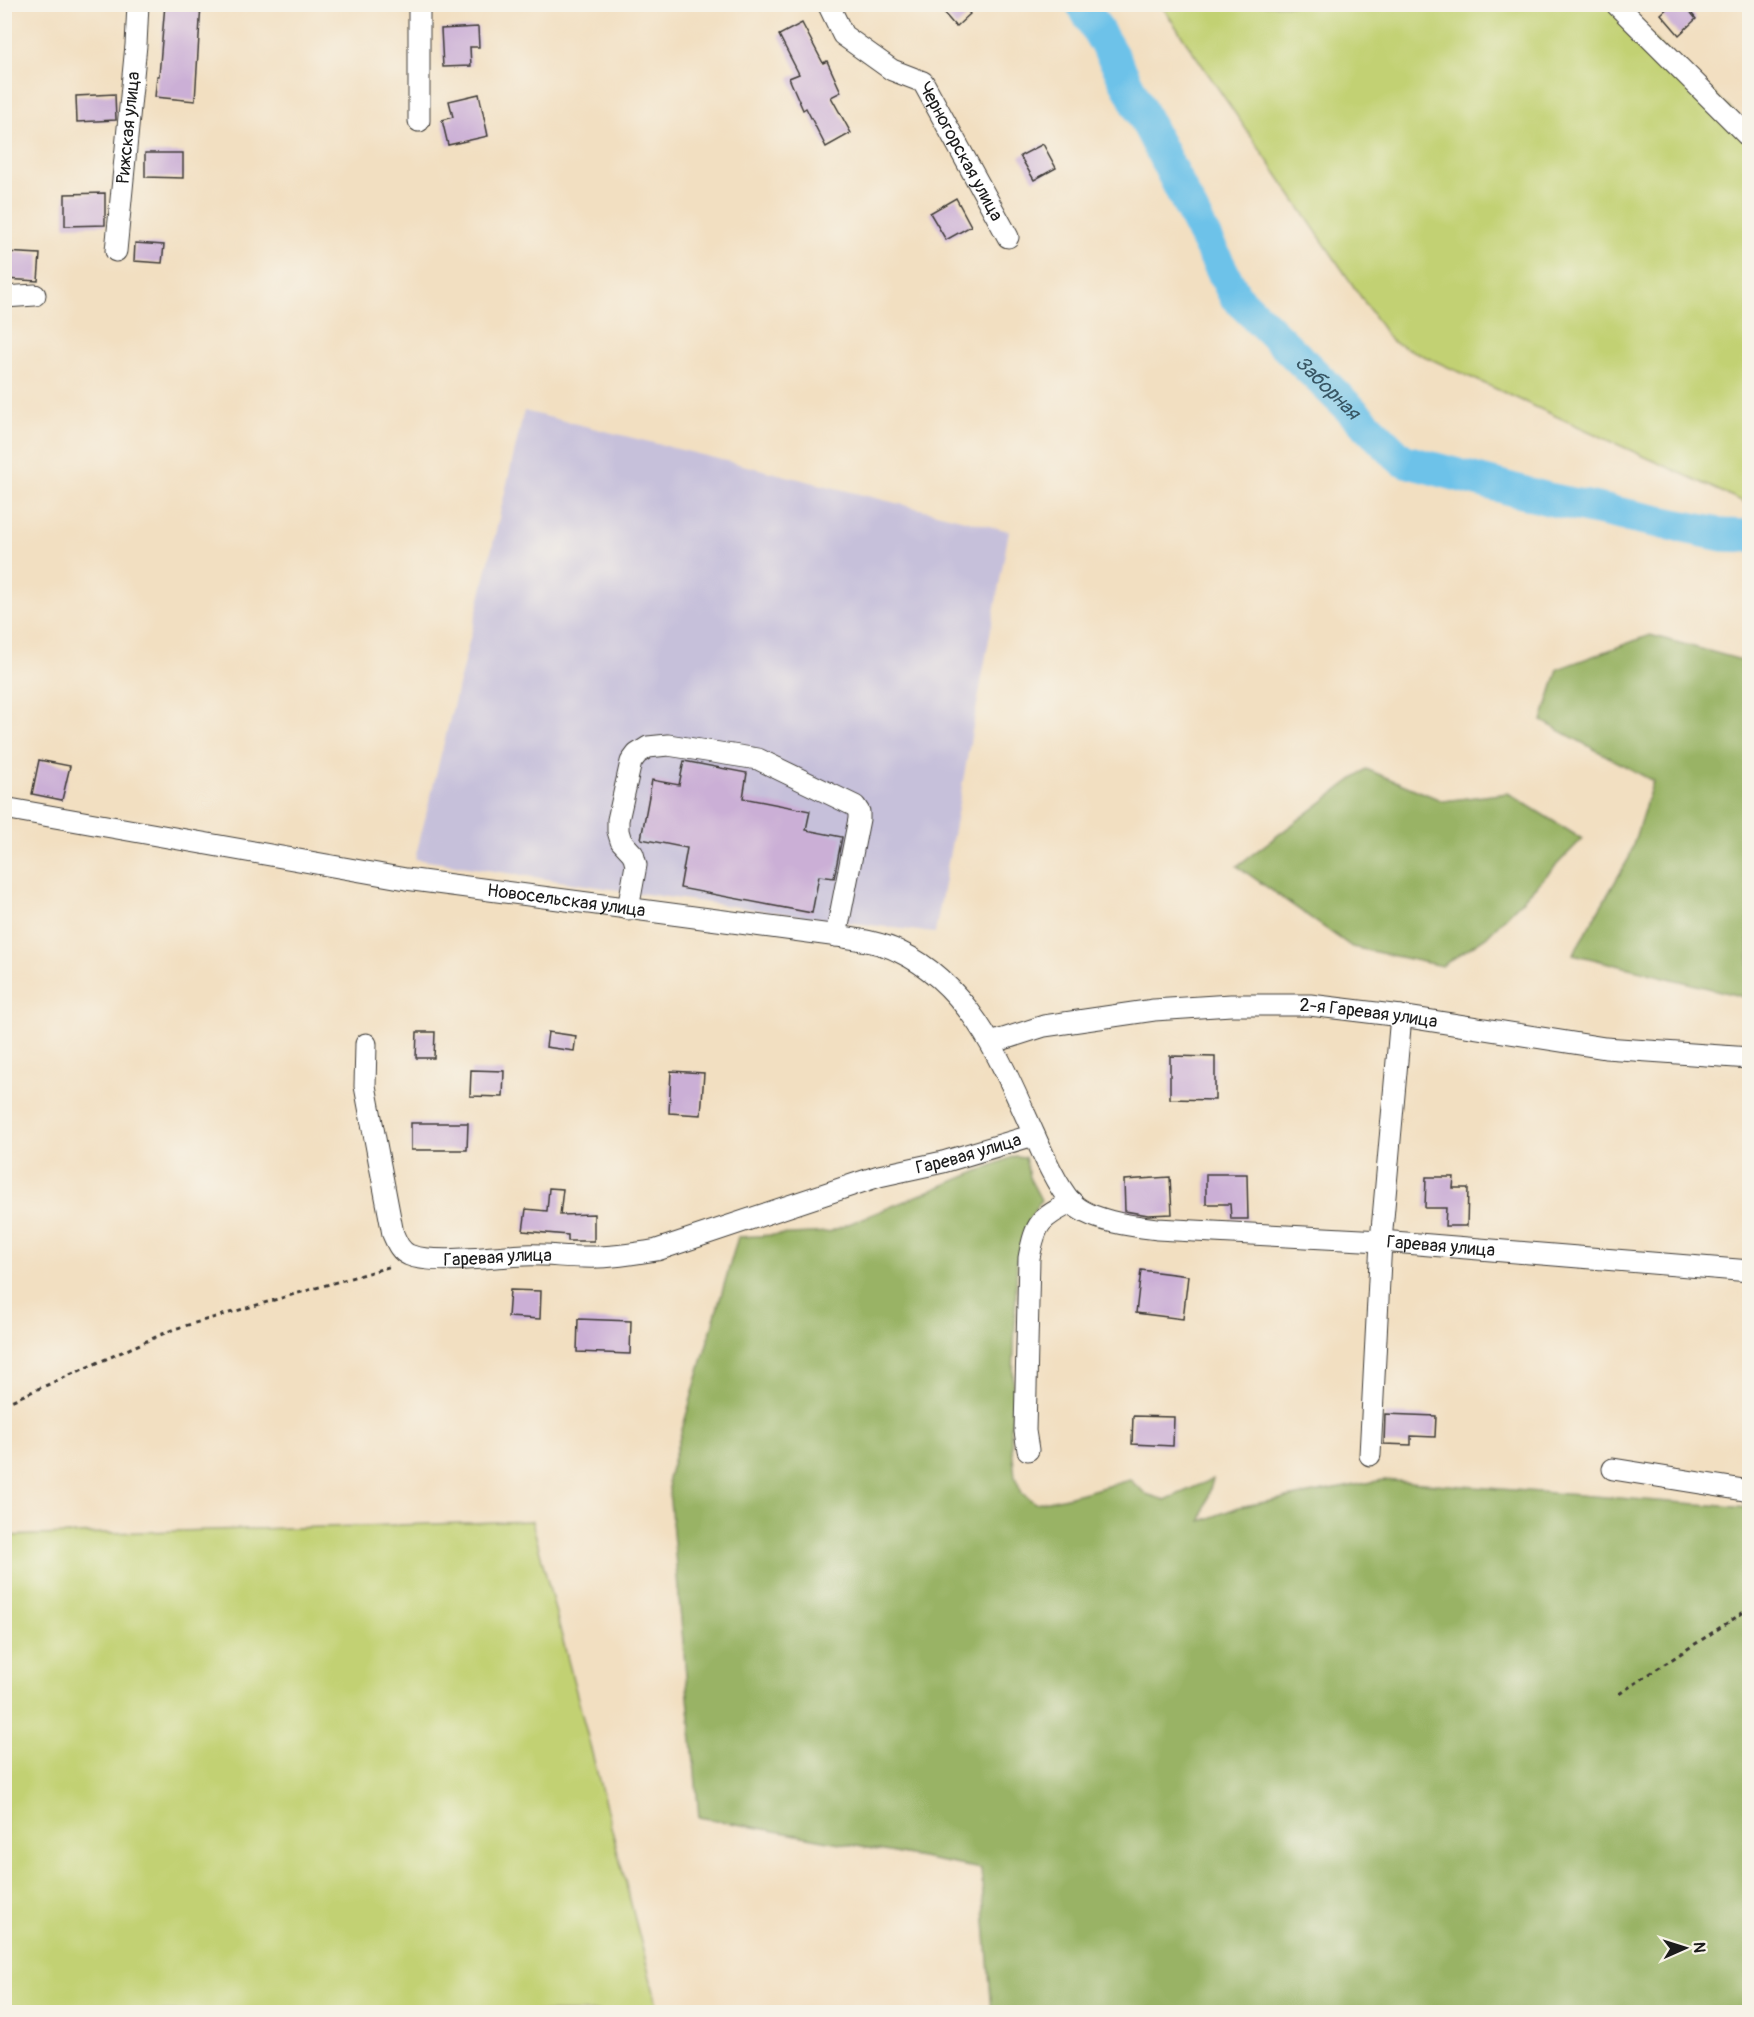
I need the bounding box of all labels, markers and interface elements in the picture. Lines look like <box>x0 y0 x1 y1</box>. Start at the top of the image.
street label: Рижская улица <box>112 71 145 185</box>
street label: Черногорская улица <box>913 78 1008 225</box>
water label: Заборная <box>1290 350 1367 427</box>
street label: Новосельская улица <box>486 879 647 922</box>
street label: 2-я Гаревая улица <box>1300 994 1439 1034</box>
street label: Гаревая улица <box>914 1128 1024 1180</box>
street label: Гаревая улица <box>1386 1230 1496 1262</box>
street label: Гаревая улица <box>443 1244 553 1272</box>
north arrow <box>1655 1918 1715 1978</box>
text: N <box>1689 1941 1709 1953</box>

